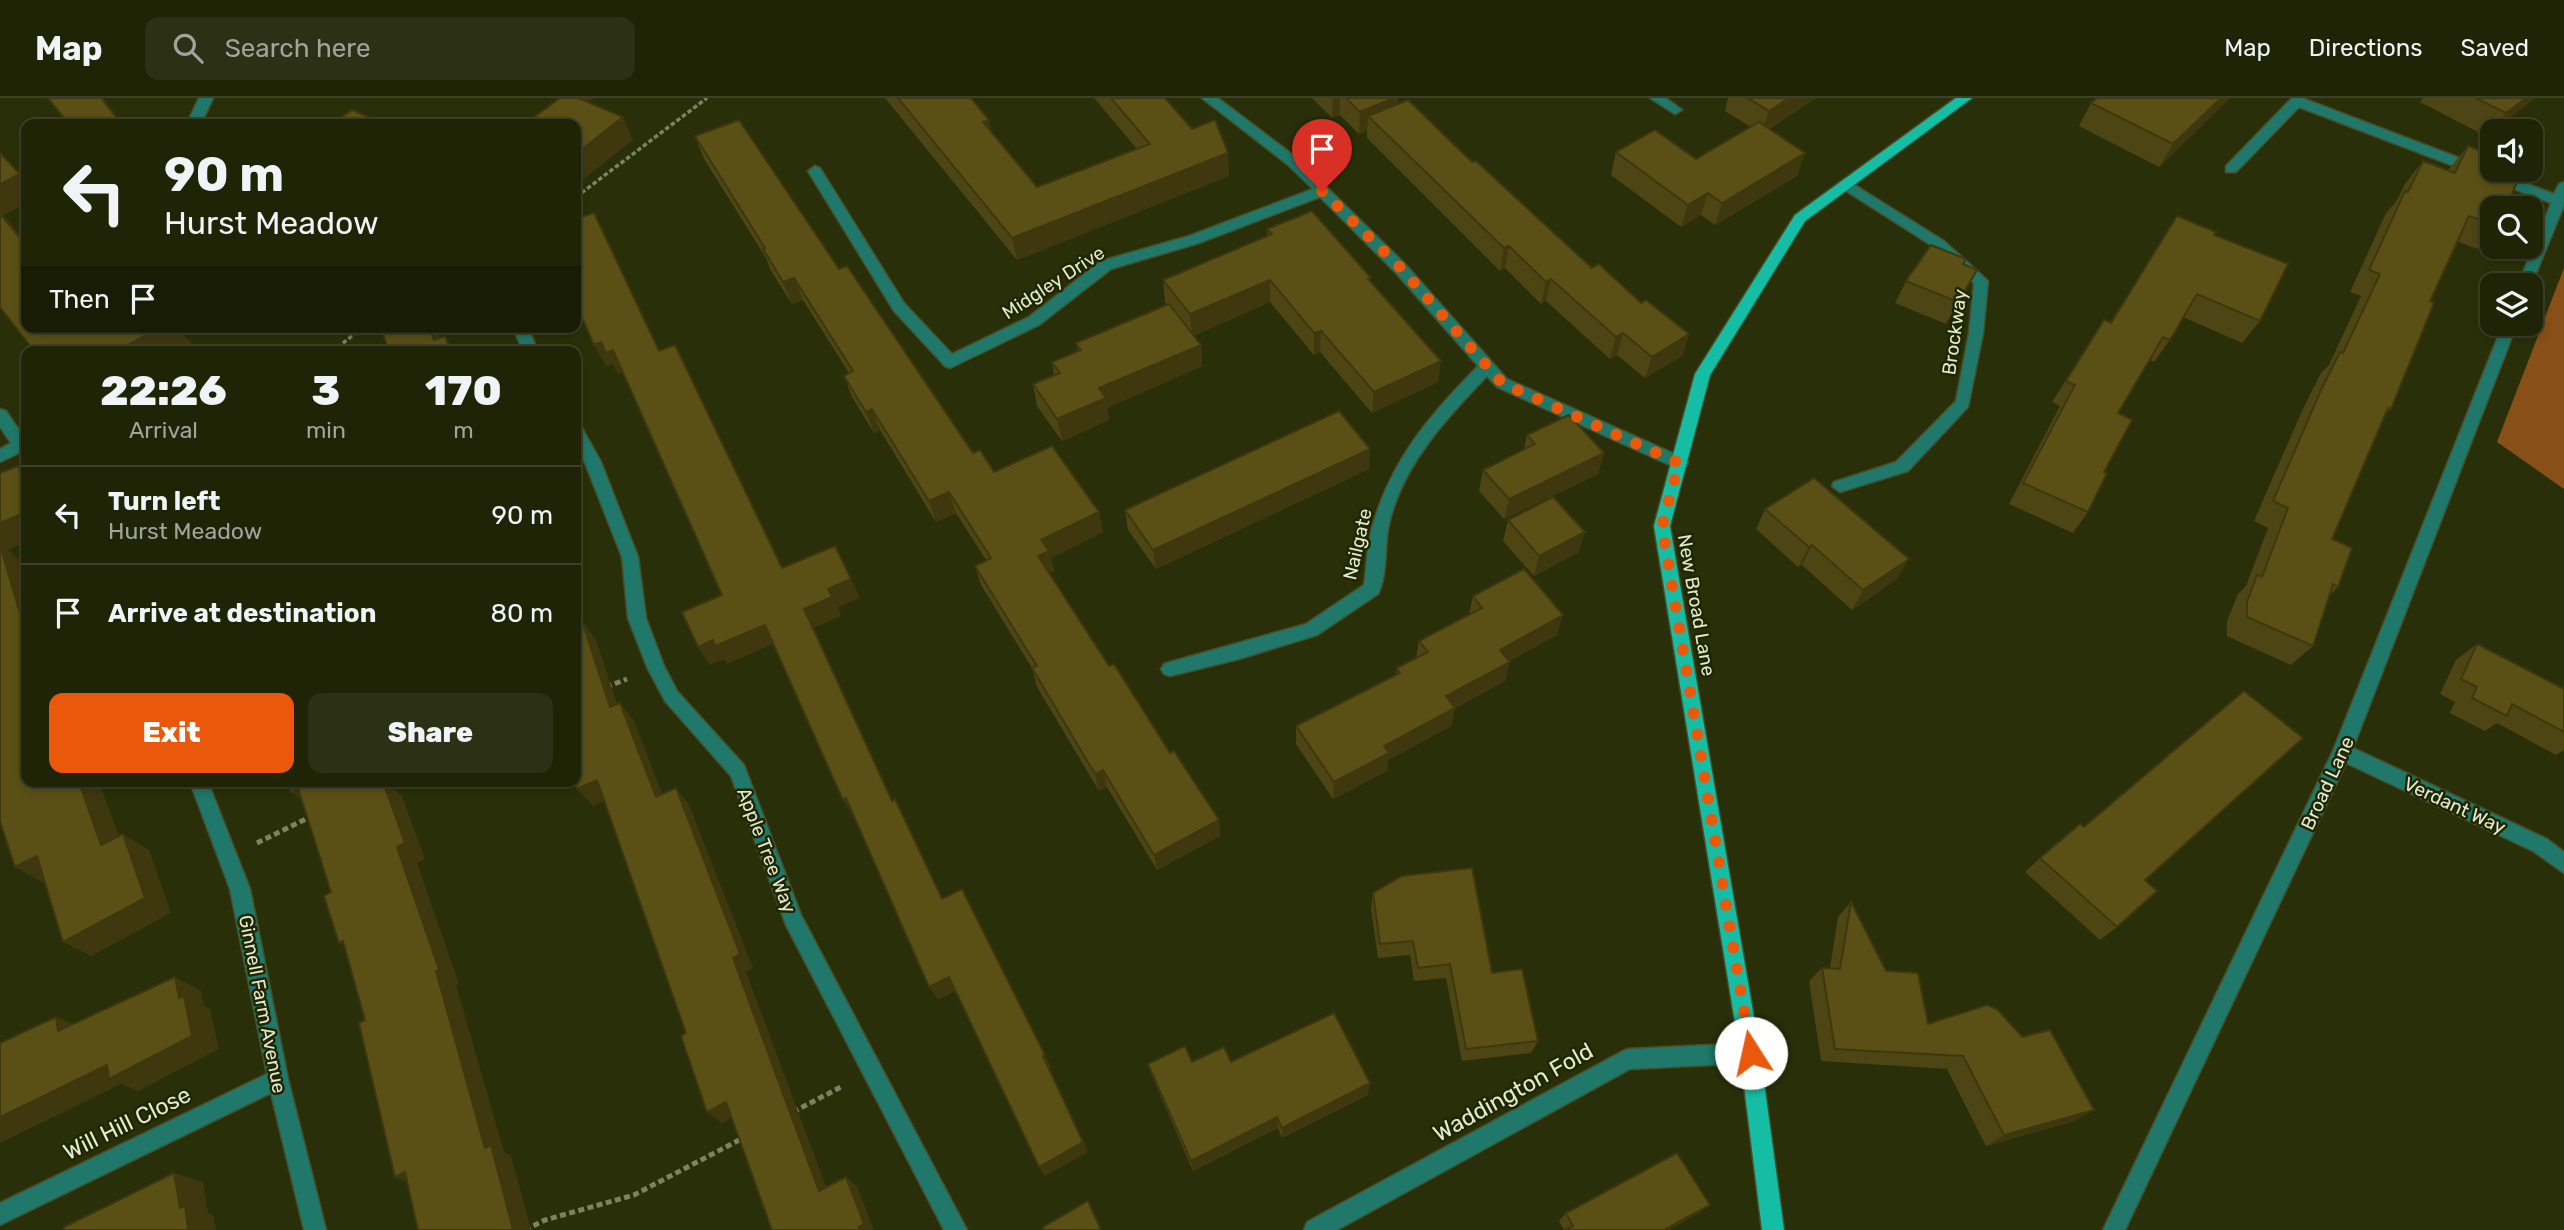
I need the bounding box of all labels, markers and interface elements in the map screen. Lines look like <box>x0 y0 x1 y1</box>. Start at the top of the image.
search box <box>145 17 635 80</box>
text: Map <box>35 29 103 68</box>
icon: search <box>169 29 207 67</box>
text: Search here <box>225 33 370 64</box>
text: Map <box>2224 34 2271 62</box>
text: Directions <box>2309 34 2422 62</box>
text: Saved <box>2460 34 2529 62</box>
pin <box>1292 119 1352 191</box>
map controls <box>2480 119 2543 336</box>
button: sound <box>2480 119 2543 182</box>
icon: arrive <box>1303 130 1341 168</box>
text: 90 m <box>164 145 284 203</box>
icon: left <box>49 147 140 238</box>
button: search <box>2480 196 2543 259</box>
text: Hurst Meadow <box>164 204 379 242</box>
street label: Midgley Drive <box>998 241 1109 324</box>
button: layers <box>2480 273 2543 336</box>
icon: arrive <box>124 280 162 318</box>
text: Then <box>49 284 110 315</box>
street label: Brockway <box>1937 288 1972 377</box>
text: 22:26 <box>100 366 227 416</box>
text: 3 <box>312 366 340 416</box>
text: 170 <box>425 366 502 416</box>
text: Arrival <box>129 416 198 444</box>
text: min <box>306 416 346 444</box>
text: m <box>453 416 474 444</box>
text: Turn left <box>108 486 220 517</box>
icon: left <box>49 496 87 534</box>
text: 90 m <box>492 500 553 531</box>
street label: Nailgate <box>1338 506 1377 582</box>
text: Hurst Meadow <box>108 517 262 545</box>
street label: New Broad Lane <box>1673 532 1720 678</box>
icon: arrive <box>49 594 87 632</box>
text: Arrive at destination <box>108 598 376 629</box>
text: 80 m <box>490 598 553 629</box>
button: Exit <box>49 693 294 773</box>
button: Share <box>308 693 553 773</box>
street label: Broad Lane <box>2296 733 2359 834</box>
street label: Verdant Way <box>2400 772 2509 839</box>
street label: Apple Tree Way <box>732 784 801 916</box>
street label: Ginnell Farm Avenue <box>234 913 291 1095</box>
position arrow <box>1714 1016 1788 1090</box>
street label: Waddington Fold <box>1428 1036 1598 1148</box>
street label: Will Hill Close <box>59 1080 195 1166</box>

